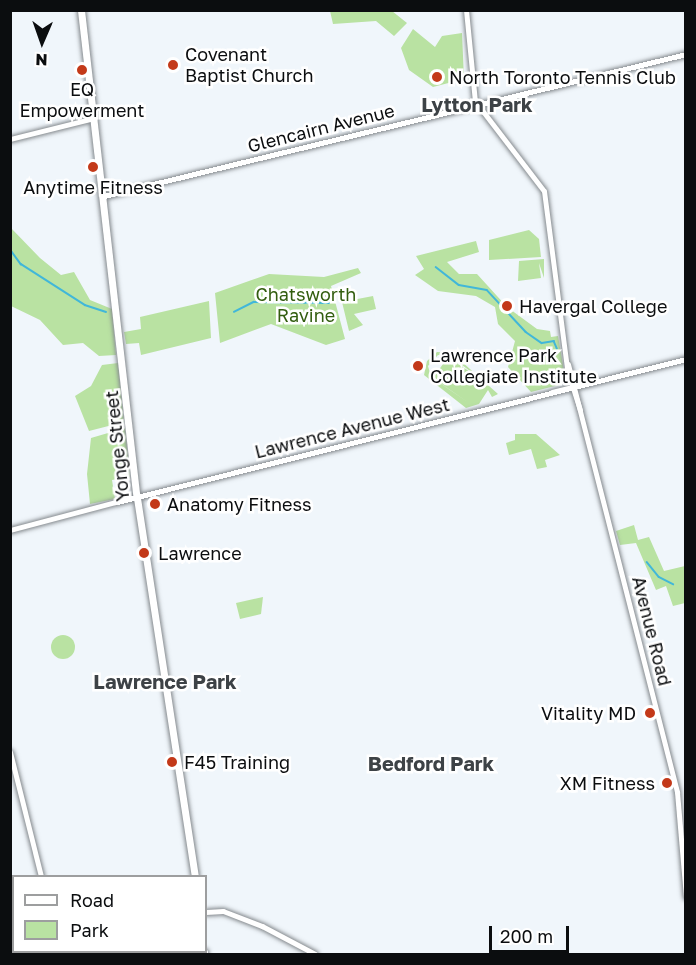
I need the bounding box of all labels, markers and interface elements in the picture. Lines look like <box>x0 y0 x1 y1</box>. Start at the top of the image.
north arrow <box>12 12 72 72</box>
place label: Covenant Baptist Church <box>185 44 313 86</box>
text: N <box>35 50 48 70</box>
marker: Covenant Baptist Church <box>166 58 180 72</box>
marker: EQ Empowerment <box>75 63 89 77</box>
place label: North Toronto Tennis Club <box>449 66 676 88</box>
marker: North Toronto Tennis Club <box>430 70 444 84</box>
place label: EQ Empowerment <box>20 79 144 122</box>
district label: Lytton Park <box>421 92 533 116</box>
street label: Glencairn Avenue <box>245 99 397 157</box>
marker: Anytime Fitness <box>86 160 100 174</box>
place label: Anytime Fitness <box>23 176 163 198</box>
park label: Chatsworth Ravine <box>256 284 356 326</box>
place label: Havergal College <box>519 295 667 317</box>
marker: Havergal College <box>500 299 514 313</box>
place label: Lawrence Park Collegiate Institute <box>430 345 597 388</box>
marker: Lawrence Park Collegiate Institute <box>411 359 425 373</box>
street label: Yonge Street <box>100 390 134 502</box>
street label: Lawrence Avenue West <box>252 393 452 463</box>
place label: Anatomy Fitness <box>167 493 312 515</box>
marker: Anatomy Fitness <box>148 497 162 511</box>
place label: Lawrence <box>158 542 242 564</box>
marker: Lawrence <box>135 544 153 562</box>
street label: Avenue Road <box>628 574 676 688</box>
district label: Lawrence Park <box>93 669 237 693</box>
place label: Vitality MD <box>541 702 636 724</box>
marker: Vitality MD <box>641 704 659 722</box>
place label: F45 Training <box>184 751 290 773</box>
district label: Bedford Park <box>368 751 494 775</box>
marker: F45 Training <box>165 755 179 769</box>
place label: XM Fitness <box>560 772 655 794</box>
marker: XM Fitness <box>660 776 674 790</box>
legend <box>12 875 207 953</box>
text: Road <box>70 889 114 911</box>
scale bar <box>492 914 572 952</box>
text: Park <box>70 919 109 941</box>
text: 200 m <box>500 925 553 947</box>

